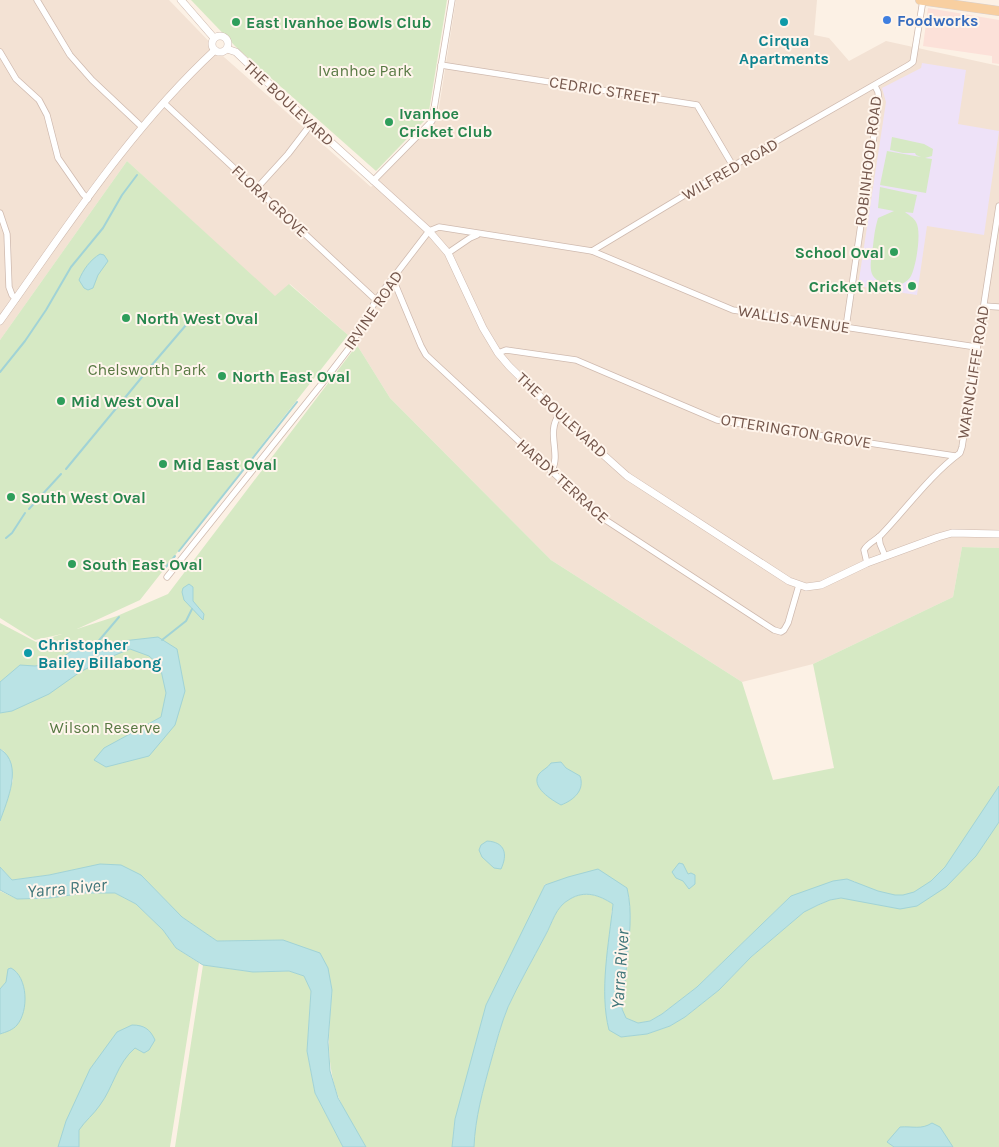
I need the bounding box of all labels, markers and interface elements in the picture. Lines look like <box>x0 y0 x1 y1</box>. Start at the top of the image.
place label: Foodworks <box>897 11 979 30</box>
place label: East Ivanhoe Bowls Club <box>246 13 432 32</box>
marker: Foodworks <box>881 14 893 26</box>
marker: East Ivanhoe Bowls Club <box>230 16 242 28</box>
marker: Cirqua Apartments <box>778 16 790 28</box>
place label: Cirqua Apartments <box>739 31 829 68</box>
street label: THE BOULEVARD <box>240 56 338 150</box>
park label: Ivanhoe Park <box>318 61 412 80</box>
street label: CEDRIC STREET <box>548 72 660 108</box>
street label: ROBINHOOD ROAD <box>851 95 885 227</box>
place label: Ivanhoe Cricket Club <box>399 104 492 141</box>
marker: Ivanhoe Cricket Club <box>383 116 395 128</box>
street label: WILFRED ROAD <box>679 134 781 204</box>
street label: FLORA GROVE <box>228 161 312 241</box>
place label: School Oval <box>795 243 884 262</box>
marker: School Oval <box>888 246 900 258</box>
street label: IRVINE ROAD <box>340 267 406 353</box>
place label: Cricket Nets <box>809 277 902 296</box>
marker: Cricket Nets <box>906 280 918 292</box>
street label: WALLIS AVENUE <box>737 301 851 337</box>
street label: WARNCLIFFE ROAD <box>953 304 993 440</box>
place label: North West Oval <box>136 309 258 328</box>
marker: North West Oval <box>120 312 132 324</box>
park label: Chelsworth Park <box>88 360 206 379</box>
place label: North East Oval <box>232 367 350 386</box>
street label: THE BOULEVARD <box>513 368 611 462</box>
marker: North East Oval <box>216 370 228 382</box>
place label: Mid West Oval <box>71 392 179 411</box>
marker: Mid West Oval <box>55 395 67 407</box>
street label: OTTERINGTON GROVE <box>719 410 873 452</box>
street label: HARDY TERRACE <box>513 435 613 527</box>
place label: Mid East Oval <box>173 455 277 474</box>
marker: Mid East Oval <box>157 458 169 470</box>
place label: South West Oval <box>21 488 146 507</box>
marker: South West Oval <box>5 491 17 503</box>
place label: South East Oval <box>82 555 203 574</box>
marker: South East Oval <box>66 558 78 570</box>
place label: Christopher Bailey Billabong <box>38 635 161 672</box>
marker: Christopher Bailey Billabong <box>22 647 34 659</box>
park label: Wilson Reserve <box>50 718 160 737</box>
water label: Yarra River <box>26 873 108 902</box>
water label: Yarra River <box>606 928 634 1010</box>

